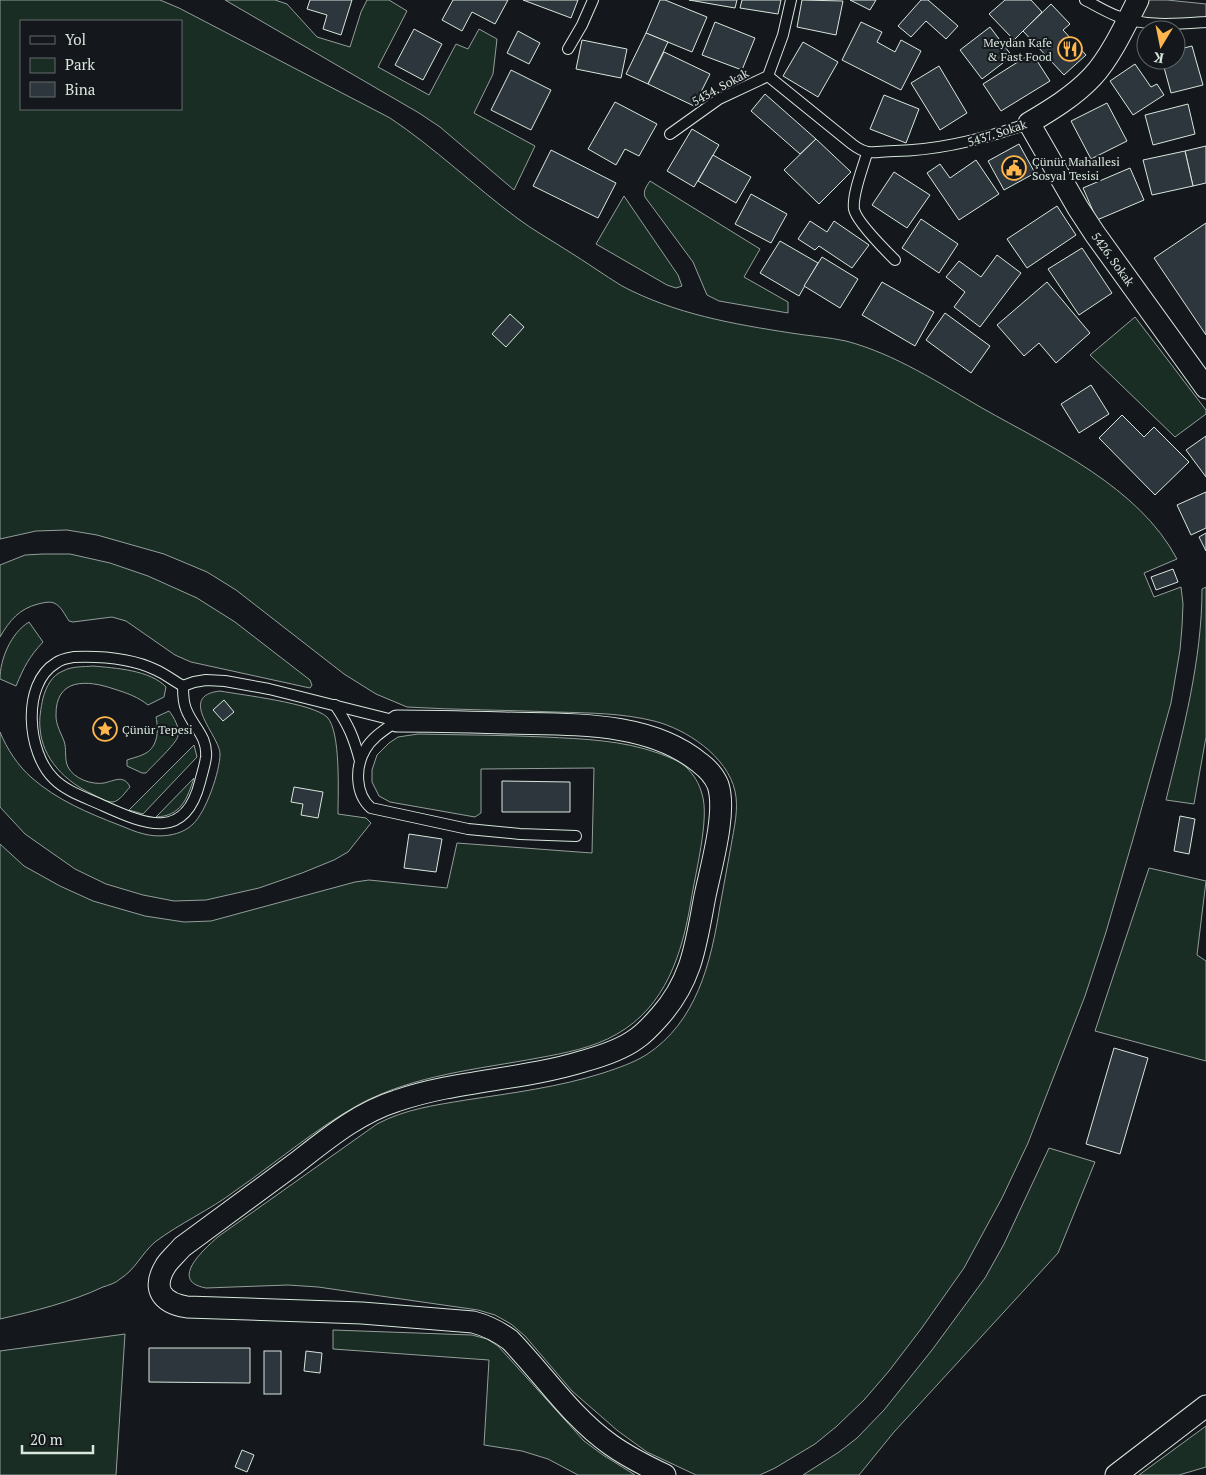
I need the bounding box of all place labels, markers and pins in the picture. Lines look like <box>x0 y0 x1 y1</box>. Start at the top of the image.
place label: Meydan Kafe & Fast Food <box>983 35 1052 64</box>
restaurant icon: Meydan Kafe & Fast Food <box>1057 36 1083 62</box>
place label: Çünür Mahallesi Sosyal Tesisi <box>1032 154 1120 183</box>
public building icon: Çünür Mahallesi Sosyal Tesisi <box>1001 155 1027 181</box>
place icon: Çünür Tepesi <box>92 716 118 742</box>
place label: Çünür Tepesi <box>122 722 193 737</box>

